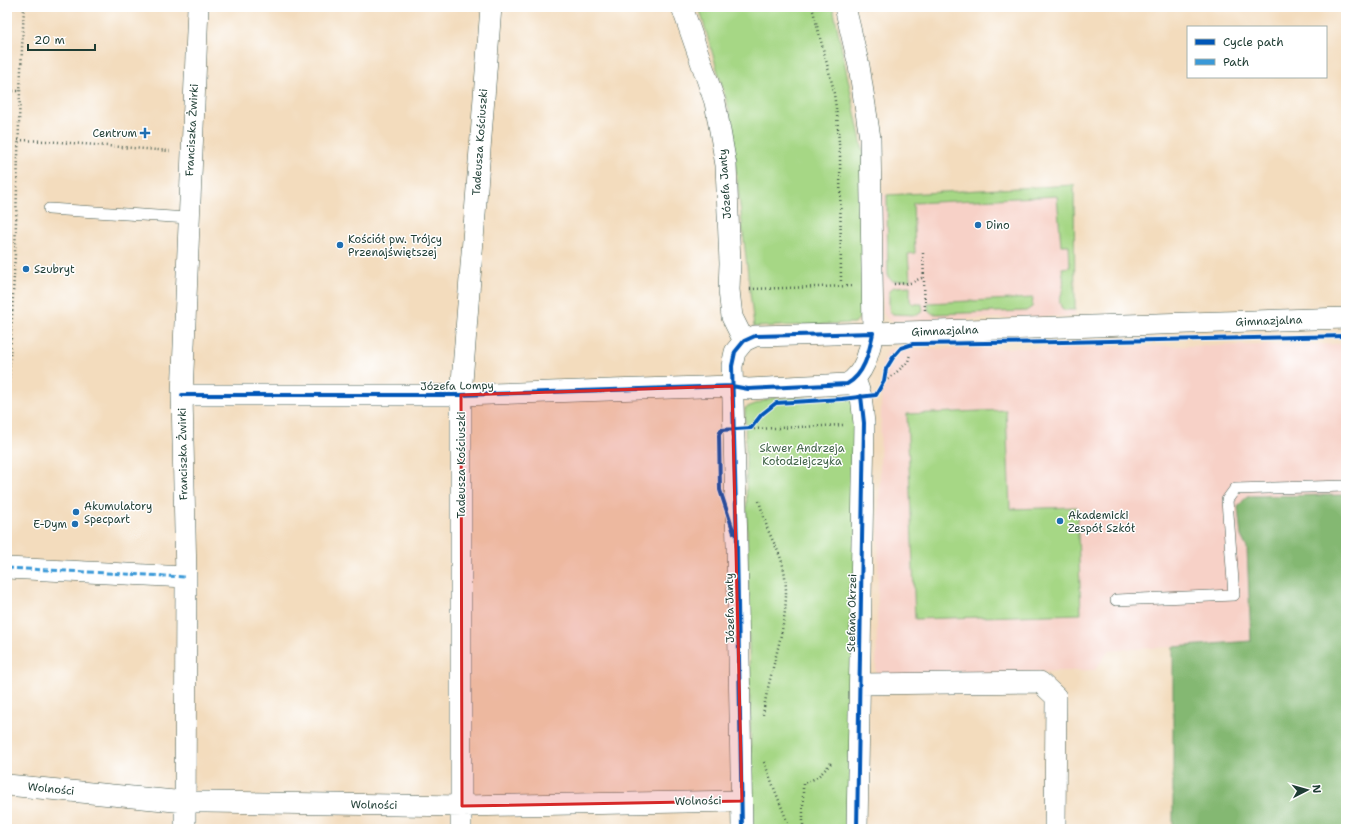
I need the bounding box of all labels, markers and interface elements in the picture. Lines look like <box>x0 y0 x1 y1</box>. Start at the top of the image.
scale bar <box>28 26 95 52</box>
legend <box>1187 26 1327 78</box>
text: 20 m <box>34 32 65 48</box>
text: Cycle path <box>1223 34 1284 50</box>
text: Path <box>1223 54 1249 70</box>
street label: Franciszka Żwirki <box>182 83 202 177</box>
street label: Tadeusza Kościuszki <box>469 88 491 196</box>
place label: Centrum <box>92 126 138 141</box>
marker: Centrum <box>140 128 150 138</box>
street label: Józefa Janty <box>715 148 735 220</box>
place label: Dino <box>986 218 1010 233</box>
marker: Dino <box>973 220 983 230</box>
place label: Kościół pw. Trójcy Przenajświętszej <box>348 232 442 260</box>
marker: Kościół pw. Trójcy Przenajświętszej <box>335 240 345 250</box>
place label: Szubryt <box>34 262 75 277</box>
marker: Szubryt <box>21 264 31 274</box>
street label: Gimnazjalna <box>1235 312 1303 330</box>
street label: Gimnazjalna <box>911 322 979 340</box>
street label: Józefa Lompy <box>420 378 494 394</box>
street label: Franciszka Żwirki <box>175 408 191 500</box>
street label: Tadeusza Kościuszki <box>454 411 469 519</box>
park label: Skwer Andrzeja Kołodziejczyka <box>759 441 845 469</box>
place label: Akumulatory Specpart <box>84 499 152 527</box>
marker: Akumulatory Specpart <box>71 507 81 517</box>
place label: Akademicki Zespół Szkół <box>1068 508 1135 536</box>
marker: Akademicki Zespół Szkół <box>1055 516 1065 526</box>
place label: E-Dym <box>33 517 68 532</box>
marker: E-Dym <box>70 519 80 529</box>
street label: Józefa Janty <box>722 573 738 643</box>
street label: Stefana Okrzei <box>844 574 860 652</box>
north arrow <box>1287 770 1327 810</box>
street label: Wolności <box>27 779 75 799</box>
text: N <box>1309 784 1324 794</box>
street label: Wolności <box>674 793 722 809</box>
street label: Wolności <box>350 797 398 813</box>

